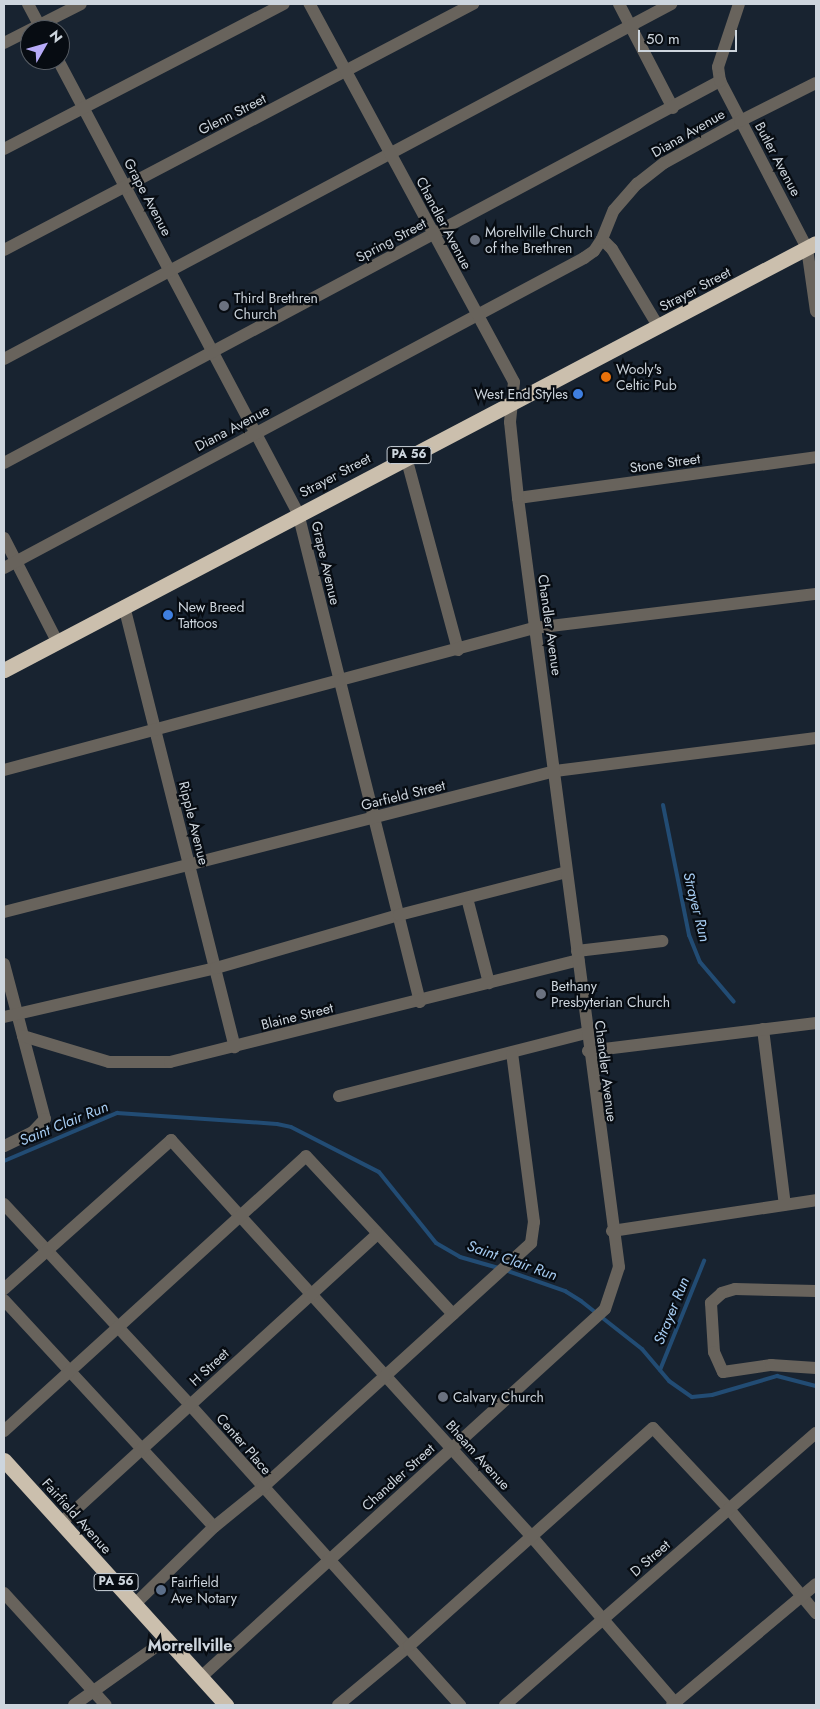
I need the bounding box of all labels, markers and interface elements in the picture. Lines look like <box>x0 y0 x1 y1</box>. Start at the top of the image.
north arrow <box>20 20 70 70</box>
scale bar <box>640 20 739 52</box>
text: N <box>45 26 67 47</box>
text: 50 m <box>646 28 680 50</box>
street label: Glenn Street <box>195 90 269 138</box>
street label: Diana Avenue <box>648 105 728 161</box>
street label: Butler Avenue <box>751 119 805 199</box>
street label: Grape Avenue <box>121 155 175 239</box>
street label: Chandler Avenue <box>413 174 475 272</box>
street label: Spring Street <box>353 215 429 265</box>
place label: Morellville Church of the Brethren <box>485 224 593 256</box>
marker: Morellville Church of the Brethren <box>469 234 481 246</box>
street label: Strayer Street <box>657 263 733 315</box>
place label: Third Brethren Church <box>234 290 318 322</box>
marker: Third Brethren Church <box>218 300 230 312</box>
place label: Wooly's Celtic Pub <box>616 361 677 394</box>
marker: Wooly's Celtic Pub <box>600 371 612 383</box>
place label: West End Styles <box>474 386 568 402</box>
marker: West End Styles <box>572 388 584 400</box>
street label: Diana Avenue <box>192 401 272 455</box>
road number: PA 56 <box>386 446 432 464</box>
street label: Strayer Street <box>297 449 373 501</box>
street label: Stone Street <box>629 450 701 476</box>
street label: Grape Avenue <box>308 520 344 606</box>
street label: Chandler Avenue <box>535 573 565 677</box>
place label: New Breed Tattoos <box>178 599 244 632</box>
marker: New Breed Tattoos <box>162 609 174 621</box>
street label: Garfield Street <box>359 776 447 814</box>
street label: Ripple Avenue <box>175 779 213 867</box>
water label: Strayer Run <box>679 870 713 944</box>
place label: Bethany Presbyterian Church <box>551 978 670 1010</box>
marker: Bethany Presbyterian Church <box>535 988 547 1000</box>
street label: Blaine Street <box>259 999 335 1033</box>
street label: Chandler Avenue <box>591 1019 621 1123</box>
water label: Saint Clair Run <box>17 1098 111 1150</box>
water label: Saint Clair Run <box>465 1237 559 1285</box>
water label: Strayer Run <box>650 1275 694 1347</box>
street label: H Street <box>186 1345 232 1389</box>
place label: Calvary Church <box>453 1389 544 1405</box>
marker: Calvary Church <box>437 1391 449 1403</box>
street label: Center Place <box>213 1410 275 1478</box>
street label: Bheam Avenue <box>442 1417 514 1493</box>
street label: Chandler Street <box>358 1440 438 1514</box>
street label: Fairfield Avenue <box>39 1475 115 1557</box>
street label: D Street <box>627 1536 673 1580</box>
road number: PA 56 <box>94 1572 138 1591</box>
place label: Fairfield Ave Notary <box>171 1574 237 1606</box>
marker: Fairfield Ave Notary <box>155 1584 167 1596</box>
district label: Morrellville <box>147 1636 233 1656</box>

